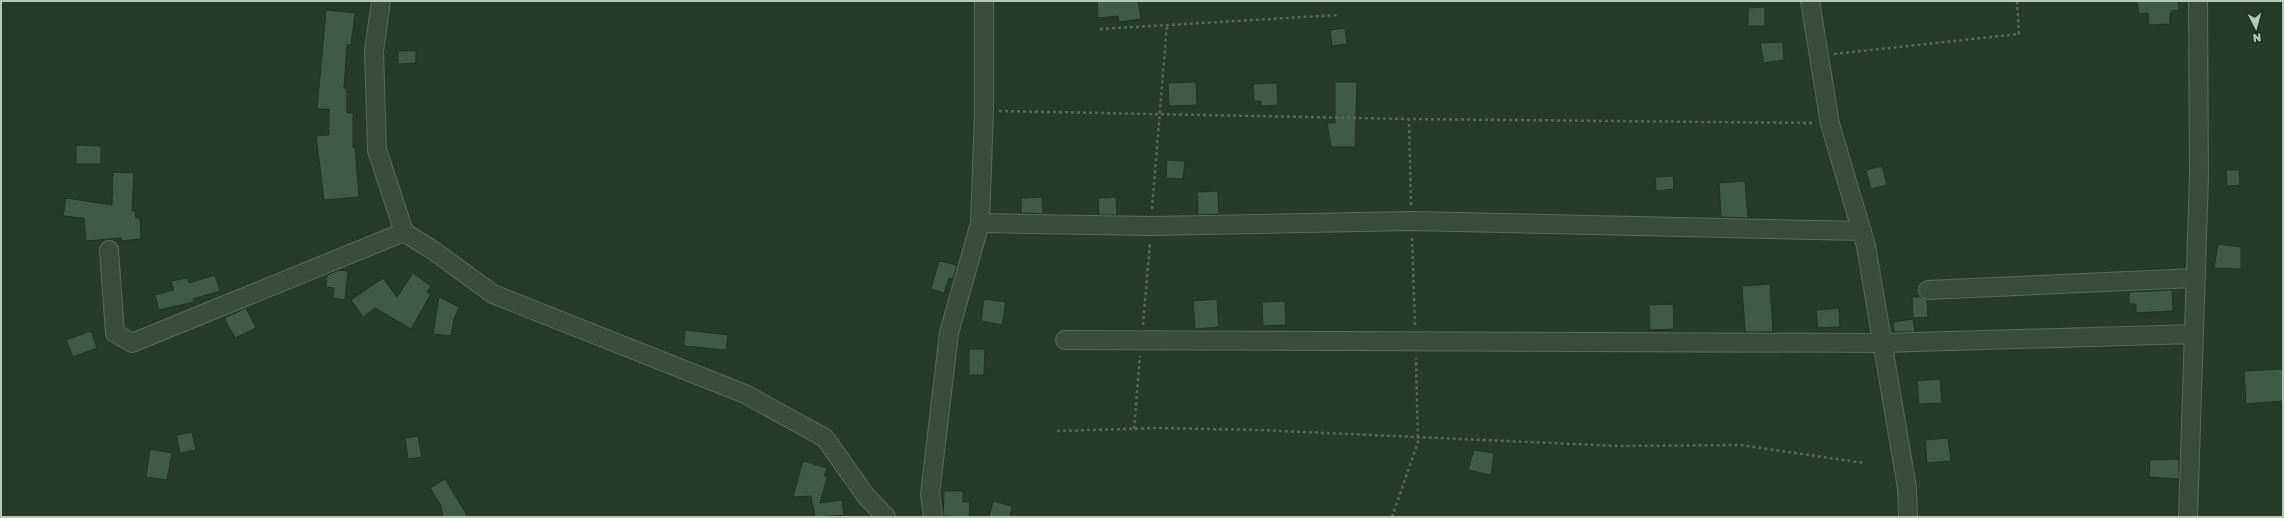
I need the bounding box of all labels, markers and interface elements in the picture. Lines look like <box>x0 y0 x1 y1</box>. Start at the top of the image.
north arrow <box>2236 8 2276 48</box>
text: N <box>2252 32 2262 45</box>

